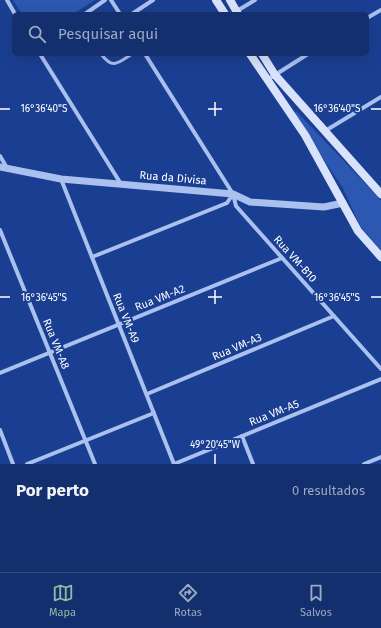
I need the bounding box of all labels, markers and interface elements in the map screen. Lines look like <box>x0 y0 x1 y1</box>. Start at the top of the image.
search box <box>12 12 369 56</box>
icon: search <box>26 23 48 45</box>
text: Pesquisar aqui <box>58 25 158 43</box>
text: 16°36'40"S <box>21 103 68 115</box>
text: 16°36'40"S <box>314 103 361 115</box>
street label: Rua da Divisa <box>139 169 207 187</box>
street label: Rua VM-B10 <box>271 233 319 285</box>
street label: Rua VM-A2 <box>133 282 187 314</box>
street label: Rua VM-A9 <box>110 291 142 345</box>
text: 16°36'45"S <box>21 292 68 304</box>
text: 16°36'45"S <box>314 292 361 304</box>
street label: Rua VM-A8 <box>40 317 72 371</box>
street label: Rua VM-A3 <box>210 331 264 363</box>
street label: Rua VM-A5 <box>247 397 301 429</box>
text: 49°20'45"W <box>190 439 241 451</box>
text: Por perto <box>16 480 89 501</box>
text: 0 resultados <box>292 483 365 498</box>
tab: Mapa <box>49 582 76 619</box>
tab: Rotas <box>174 582 202 619</box>
tab: Salvos <box>300 582 332 619</box>

